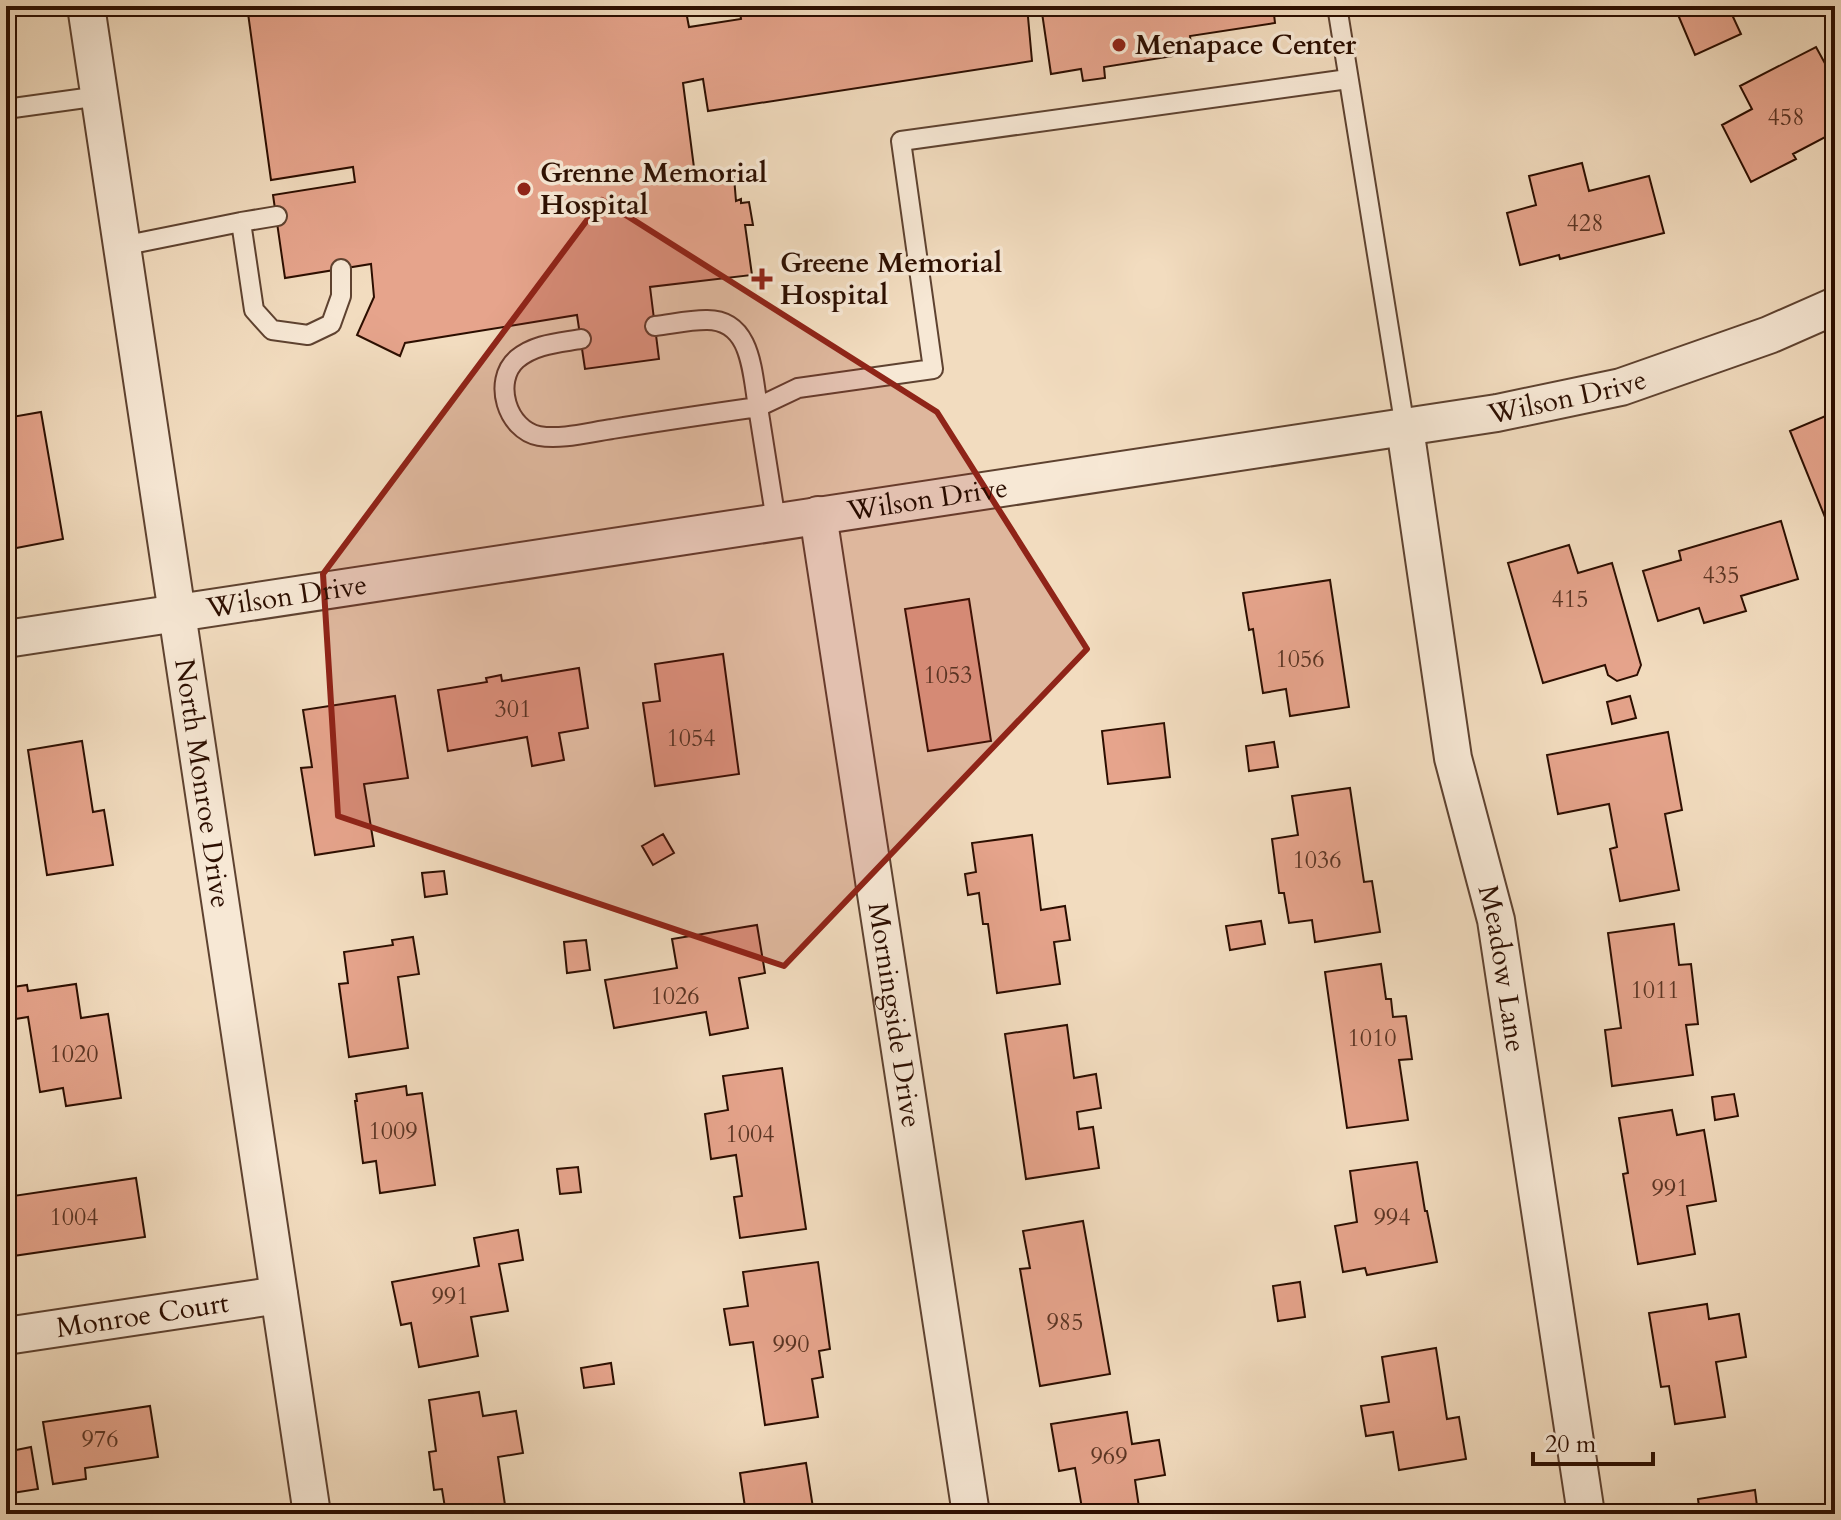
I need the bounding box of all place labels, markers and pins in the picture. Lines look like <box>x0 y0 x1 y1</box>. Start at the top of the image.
place label: Menapace Center <box>1135 26 1357 64</box>
marker: Menapace Center <box>1110 36 1128 54</box>
place label: Grenne Memorial Hospital <box>540 154 767 224</box>
marker: Grenne Memorial Hospital <box>515 180 533 198</box>
place label: Greene Memorial Hospital <box>780 244 1002 314</box>
marker: Greene Memorial Hospital <box>751 268 773 290</box>

